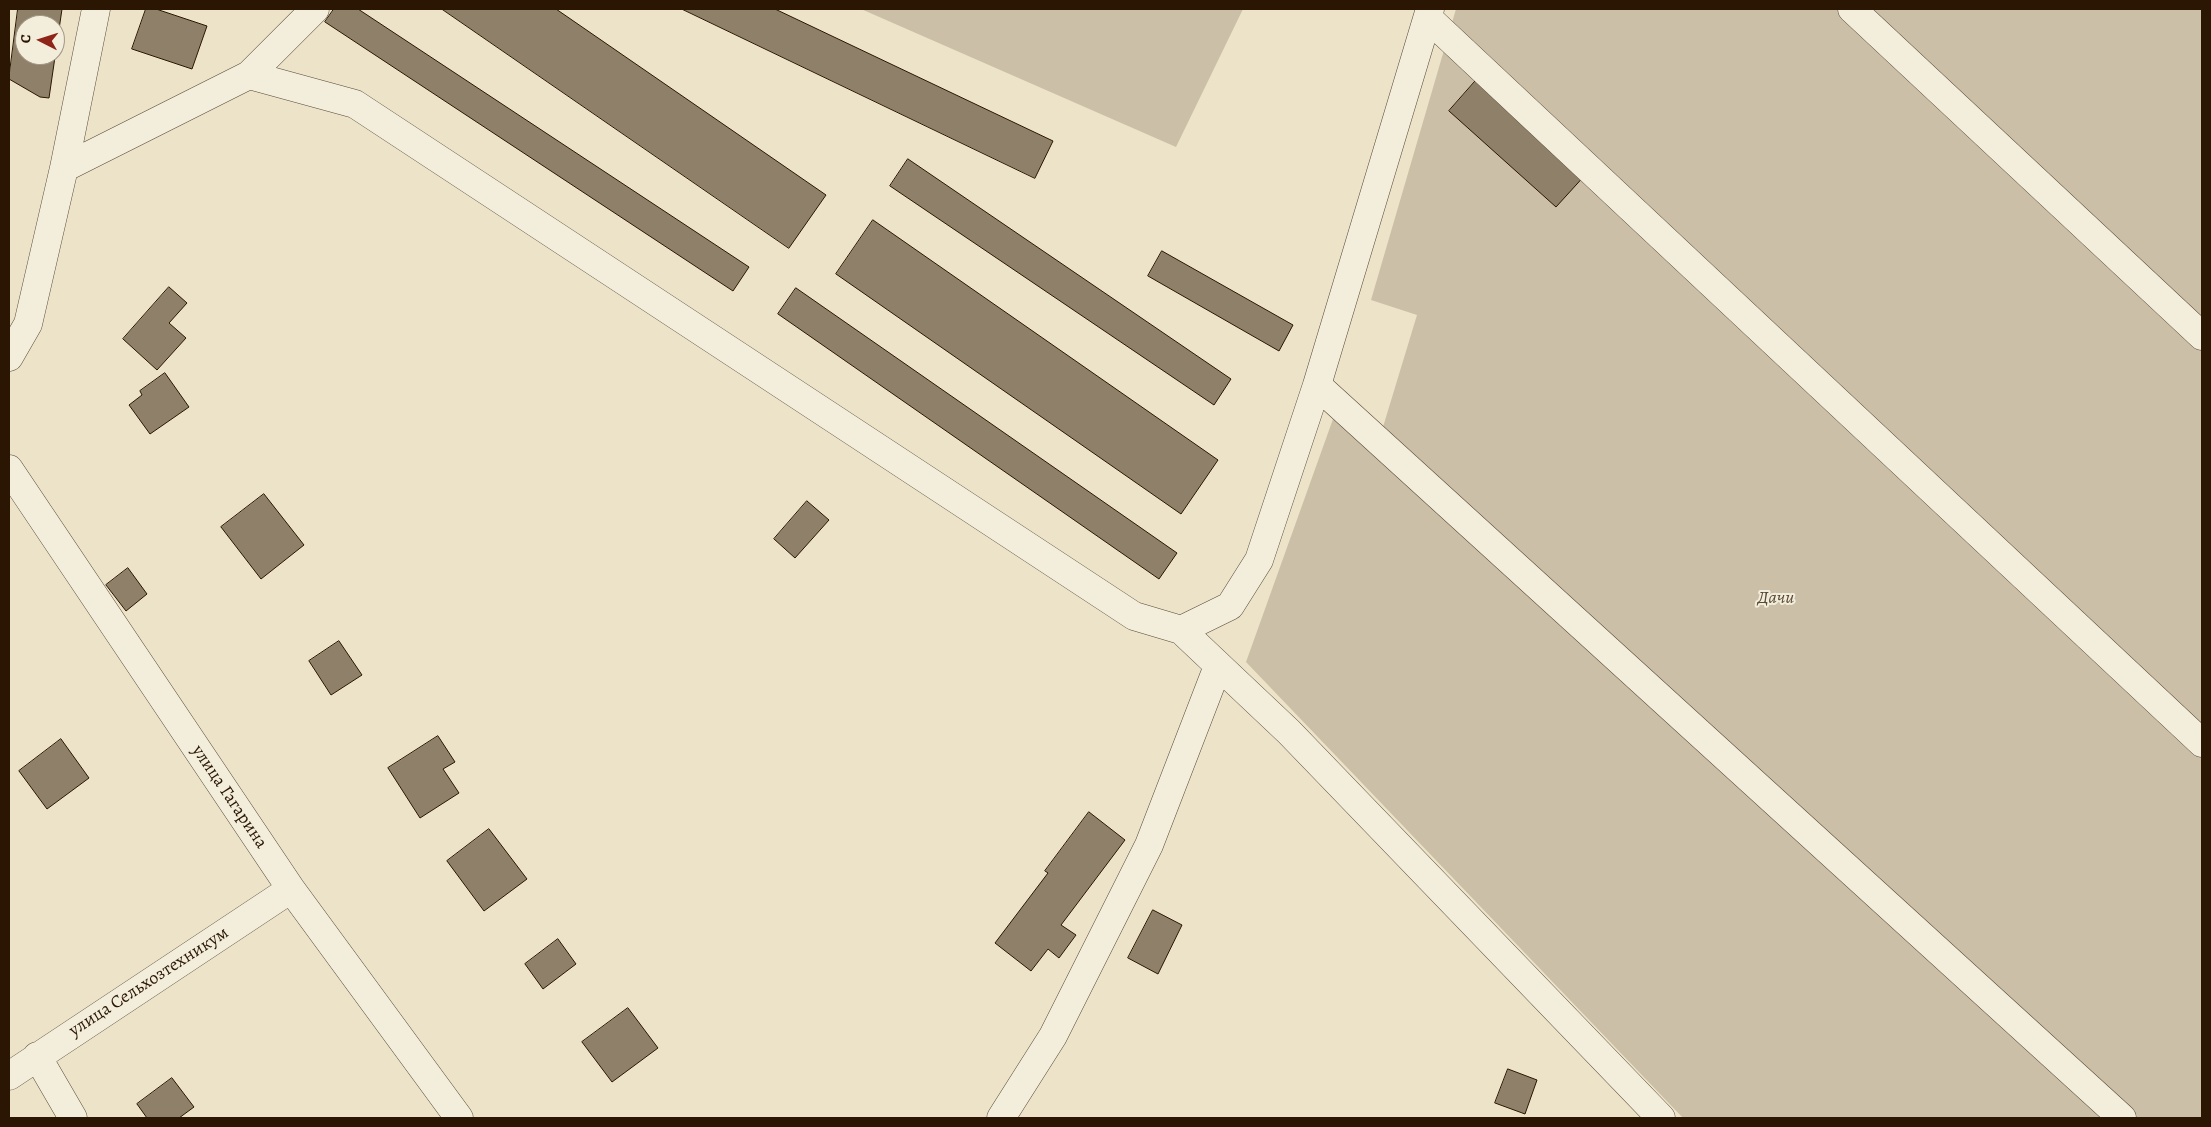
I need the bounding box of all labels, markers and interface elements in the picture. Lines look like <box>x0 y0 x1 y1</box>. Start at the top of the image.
north arrow <box>15 15 65 65</box>
text: С <box>16 34 35 44</box>
park label: Дачи <box>1758 588 1794 610</box>
street label: улица Гагарина <box>186 741 272 853</box>
street label: улица Сельхозтехникум <box>65 922 233 1042</box>

